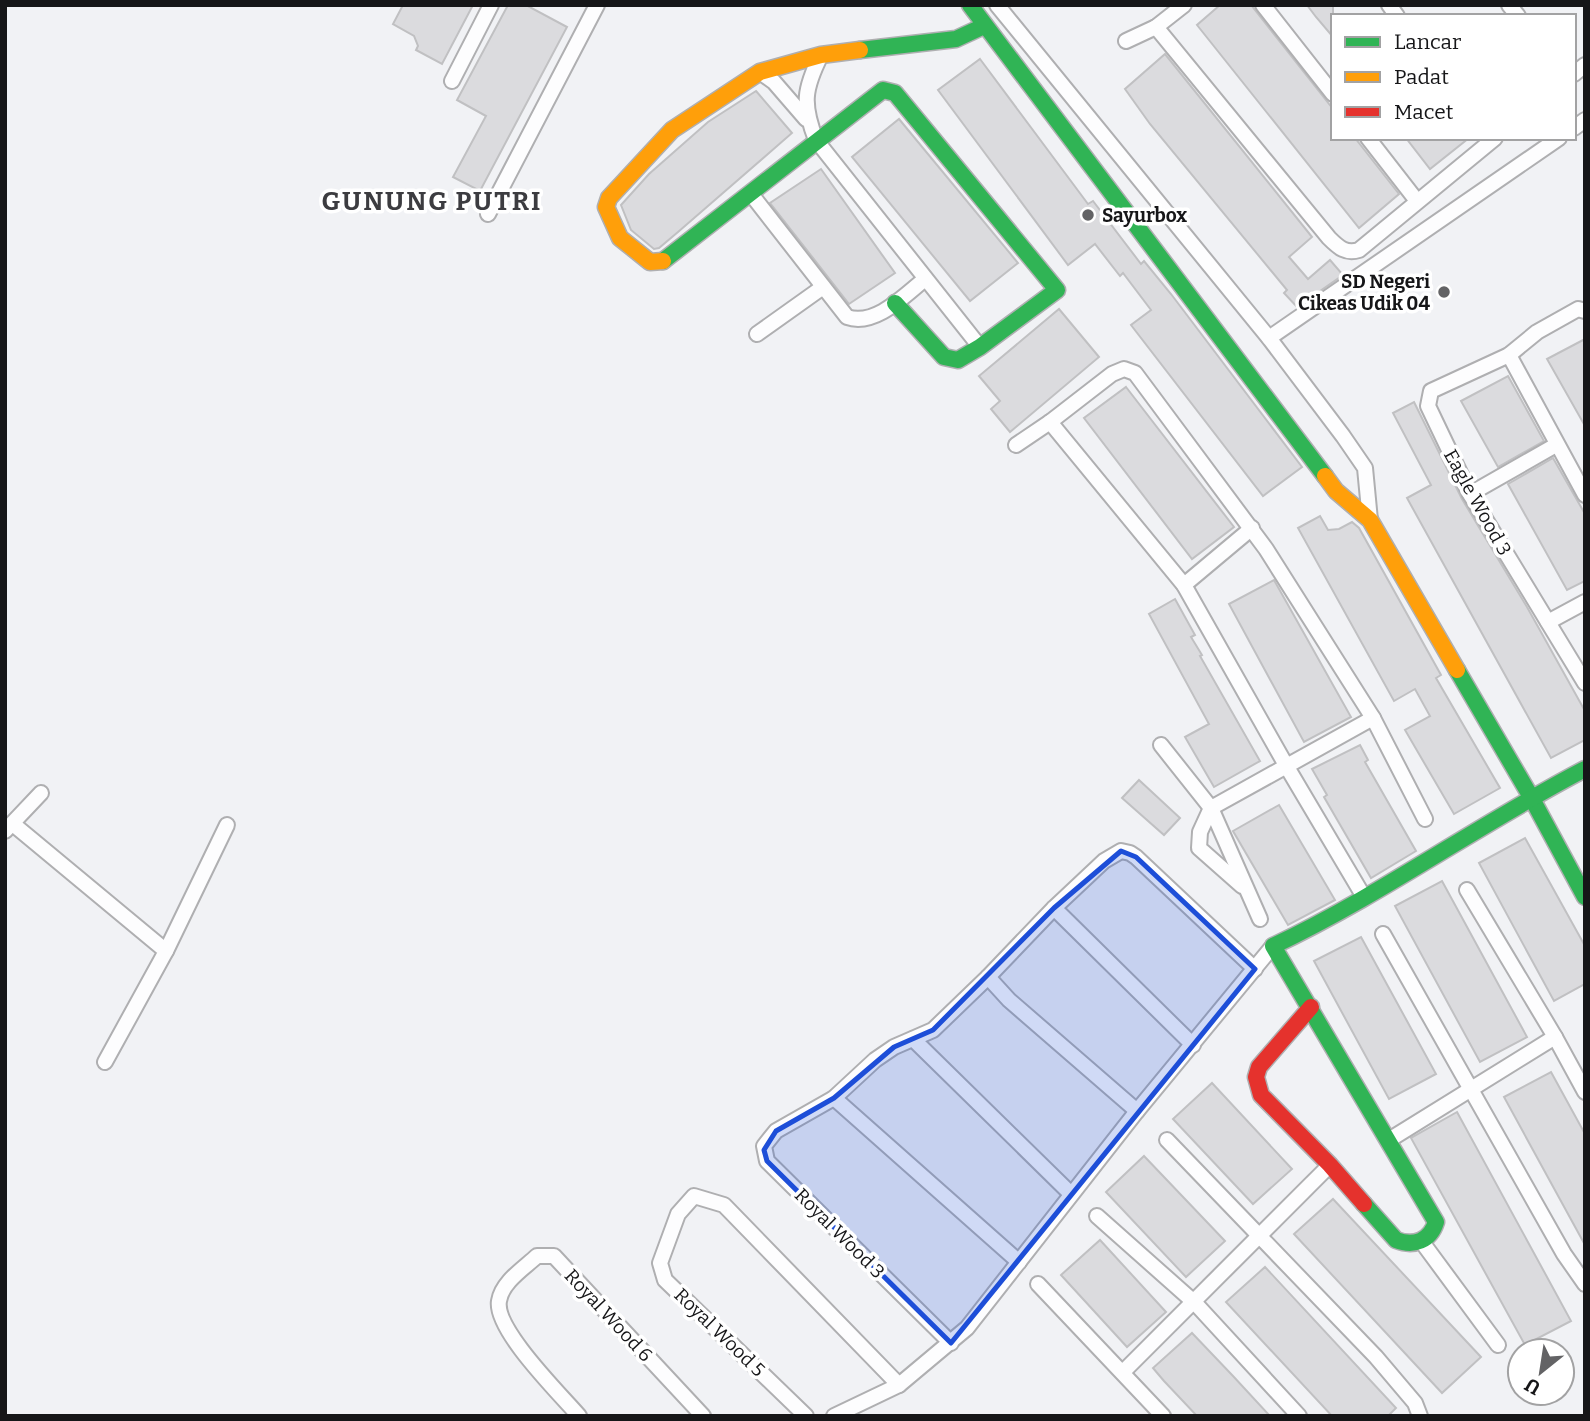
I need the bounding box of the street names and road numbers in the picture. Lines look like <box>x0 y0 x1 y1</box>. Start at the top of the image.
street label: Eagle Wood 3 <box>1439 445 1516 559</box>
street label: Royal Wood 3 <box>790 1184 889 1283</box>
street label: Royal Wood 6 <box>560 1264 657 1366</box>
street label: Royal Wood 5 <box>670 1283 770 1381</box>

